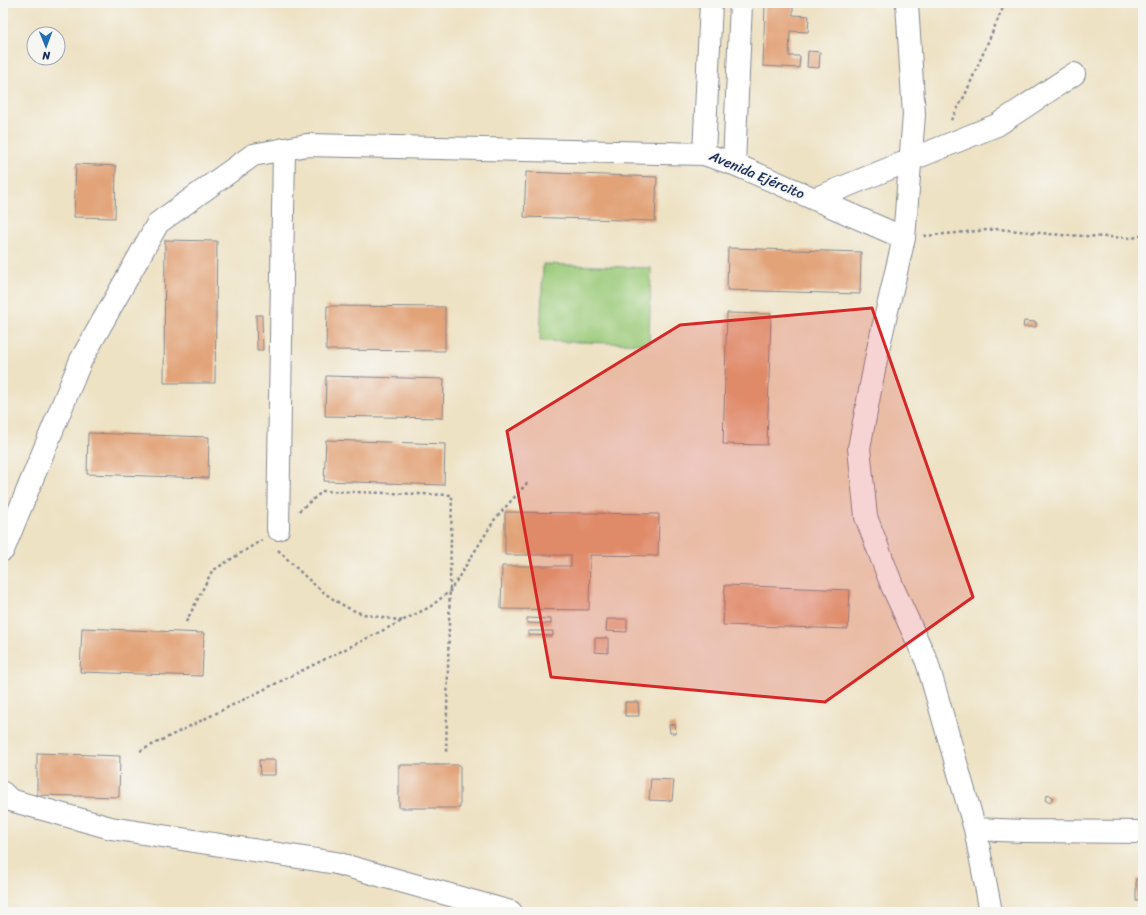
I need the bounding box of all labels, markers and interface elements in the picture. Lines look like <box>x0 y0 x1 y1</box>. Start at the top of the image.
north arrow <box>26 26 66 66</box>
text: N <box>42 46 51 65</box>
street label: Avenida Ejército <box>704 143 809 206</box>

